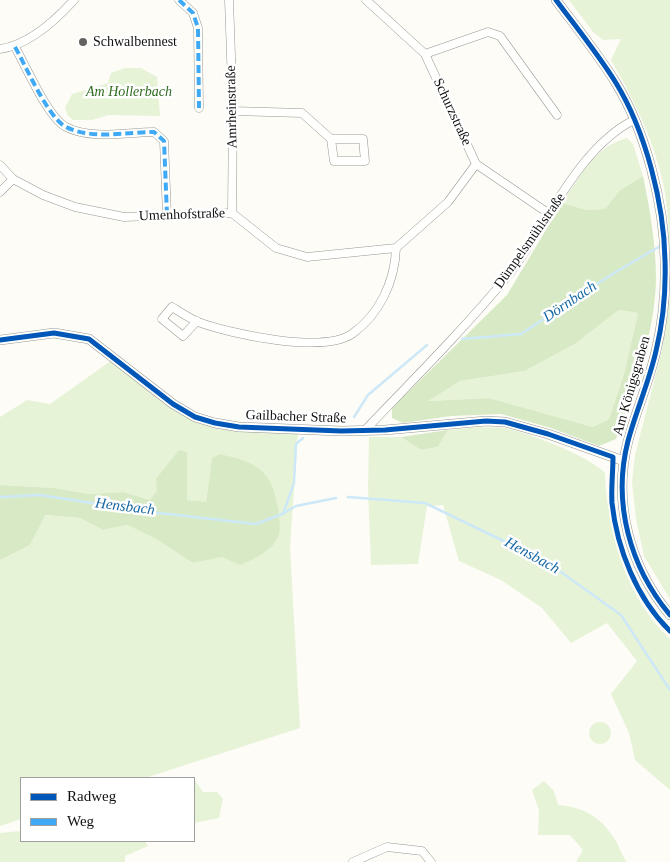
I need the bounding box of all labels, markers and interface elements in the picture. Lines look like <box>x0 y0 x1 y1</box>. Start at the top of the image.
place label: Schwalbennest <box>93 34 177 50</box>
marker: Schwalbennest <box>77 36 89 48</box>
street label: Amrheinstraße <box>223 65 241 149</box>
street label: Schurzstraße <box>429 76 475 148</box>
park label: Am Hollerbach <box>86 84 172 100</box>
street label: Dümpelsmühlstraße <box>491 190 569 292</box>
street label: Umenhofstraße <box>139 205 225 225</box>
water label: Dörnbach <box>540 278 600 326</box>
street label: Am Königsgraben <box>610 334 654 438</box>
street label: Gailbacher Straße <box>245 407 347 427</box>
water label: Hensbach <box>94 494 156 520</box>
water label: Hensbach <box>501 534 563 578</box>
legend <box>20 777 195 842</box>
text: Radweg <box>67 788 116 804</box>
text: Weg <box>67 813 94 829</box>

